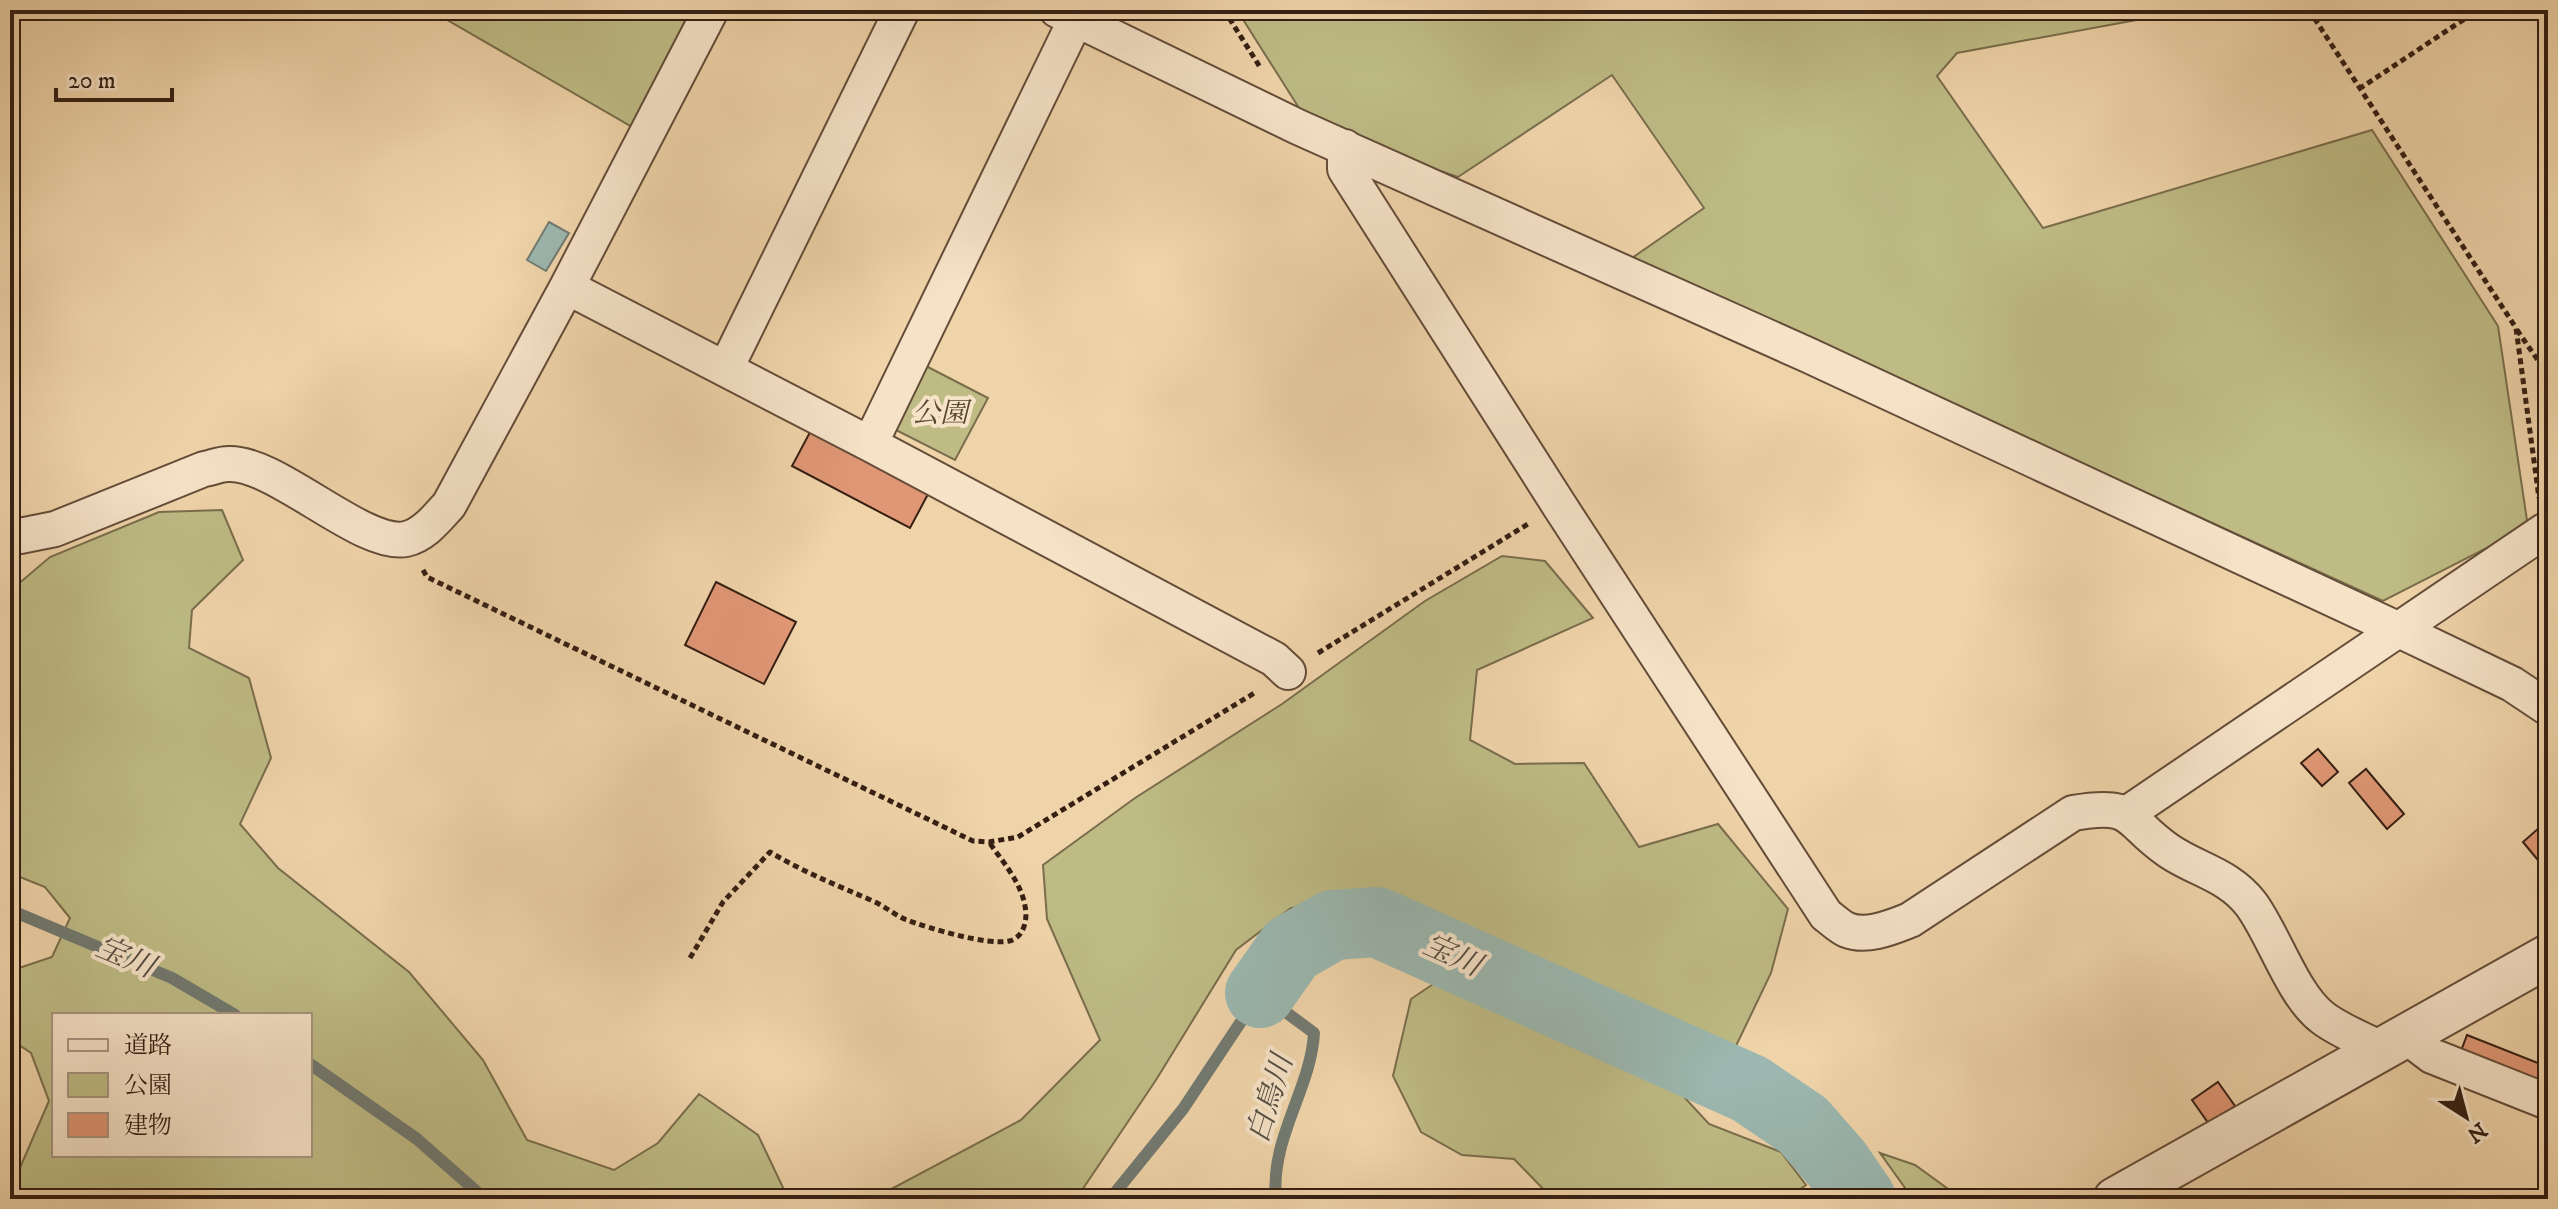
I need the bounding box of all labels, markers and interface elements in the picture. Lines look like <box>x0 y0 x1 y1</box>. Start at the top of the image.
scale bar <box>56 52 172 102</box>
text: 20 m <box>68 66 116 96</box>
park label: 公園 <box>912 396 972 431</box>
water label: 宝川 <box>1417 927 1490 986</box>
water label: 宝川 <box>90 929 163 988</box>
legend <box>52 1013 312 1157</box>
text: 道路 <box>124 1031 172 1061</box>
water label: 白鳥川 <box>1240 1048 1303 1147</box>
text: 公園 <box>124 1071 172 1101</box>
north arrow <box>2426 1077 2506 1157</box>
text: 建物 <box>124 1111 172 1141</box>
text: N <box>2462 1116 2492 1148</box>

